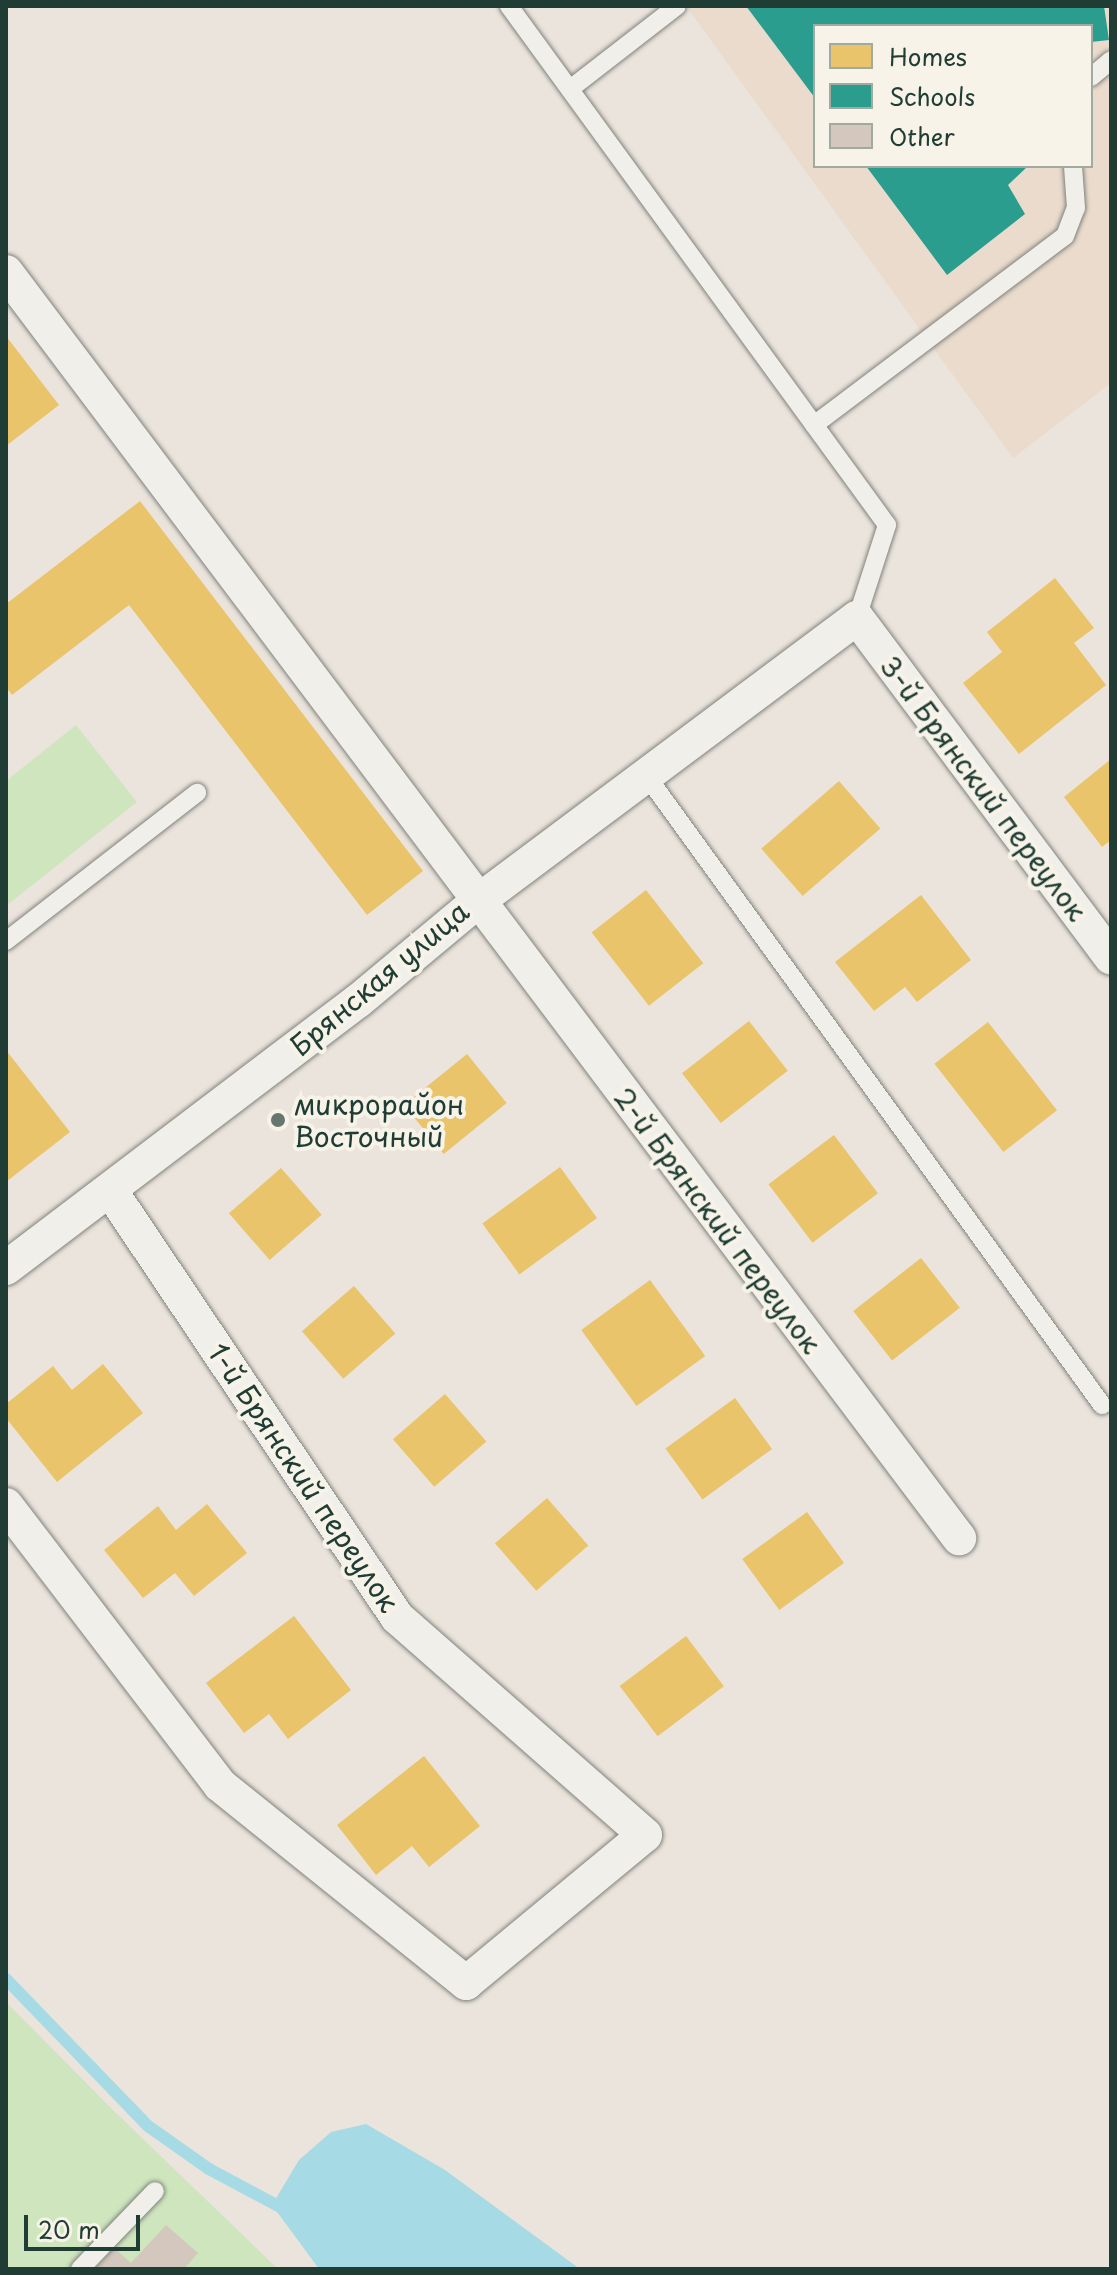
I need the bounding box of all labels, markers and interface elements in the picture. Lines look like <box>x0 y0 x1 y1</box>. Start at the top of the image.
legend <box>813 24 1093 168</box>
text: Homes <box>889 38 967 74</box>
text: Schools <box>889 78 975 114</box>
text: Other <box>889 118 955 154</box>
street label: 3-й Брянский переулок <box>873 649 1095 927</box>
street label: Брянская улица <box>282 893 476 1063</box>
street label: 2-й Брянский переулок <box>607 1080 829 1360</box>
place label: микрорайон Восточный <box>294 1087 464 1153</box>
marker: микрорайон Восточный <box>269 1111 287 1129</box>
street label: 1-й Брянский переулок <box>201 1336 407 1618</box>
scale bar <box>28 2199 144 2249</box>
text: 20 m <box>38 2211 100 2247</box>

